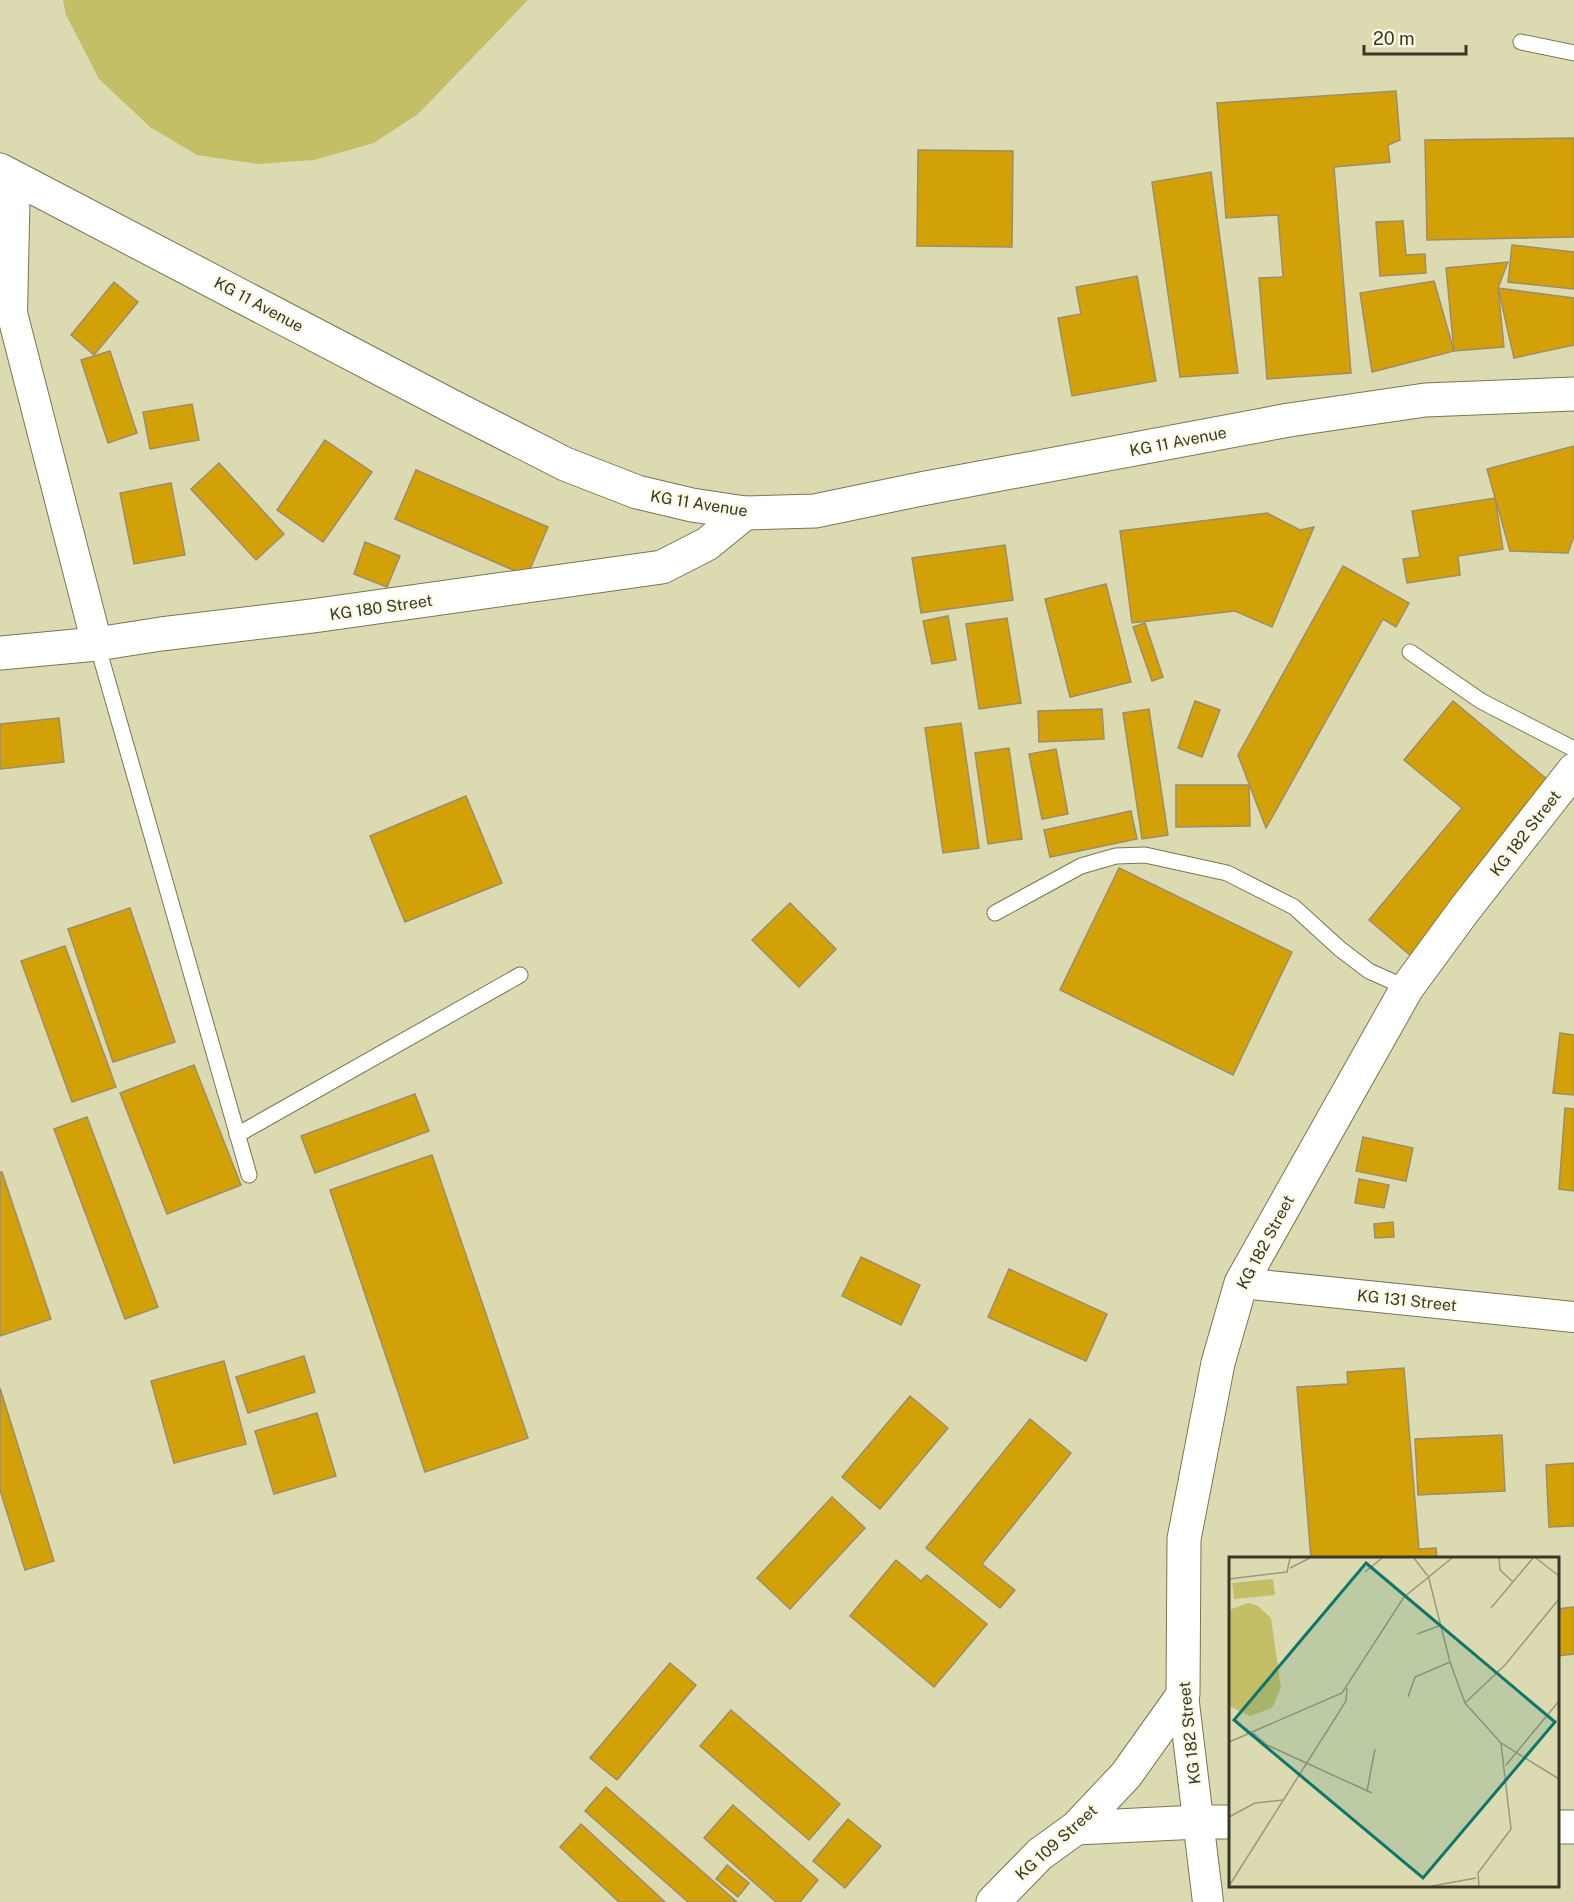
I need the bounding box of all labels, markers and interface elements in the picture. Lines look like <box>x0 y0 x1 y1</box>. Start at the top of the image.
scale bar <box>1364 18 1466 56</box>
text: 20 m <box>1373 28 1415 49</box>
street label: KG 11 Avenue <box>211 273 307 336</box>
street label: KG 11 Avenue <box>1128 423 1228 460</box>
street label: KG 11 Avenue <box>649 486 749 521</box>
street label: KG 180 Street <box>328 591 434 624</box>
street label: KG 182 Street <box>1486 787 1565 880</box>
street label: KG 182 Street <box>1233 1192 1298 1292</box>
street label: KG 131 Street <box>1356 1286 1458 1315</box>
inset map <box>1229 1557 1559 1887</box>
street label: KG 182 Street <box>1175 1680 1204 1785</box>
street label: KG 109 Street <box>1012 1801 1101 1884</box>

